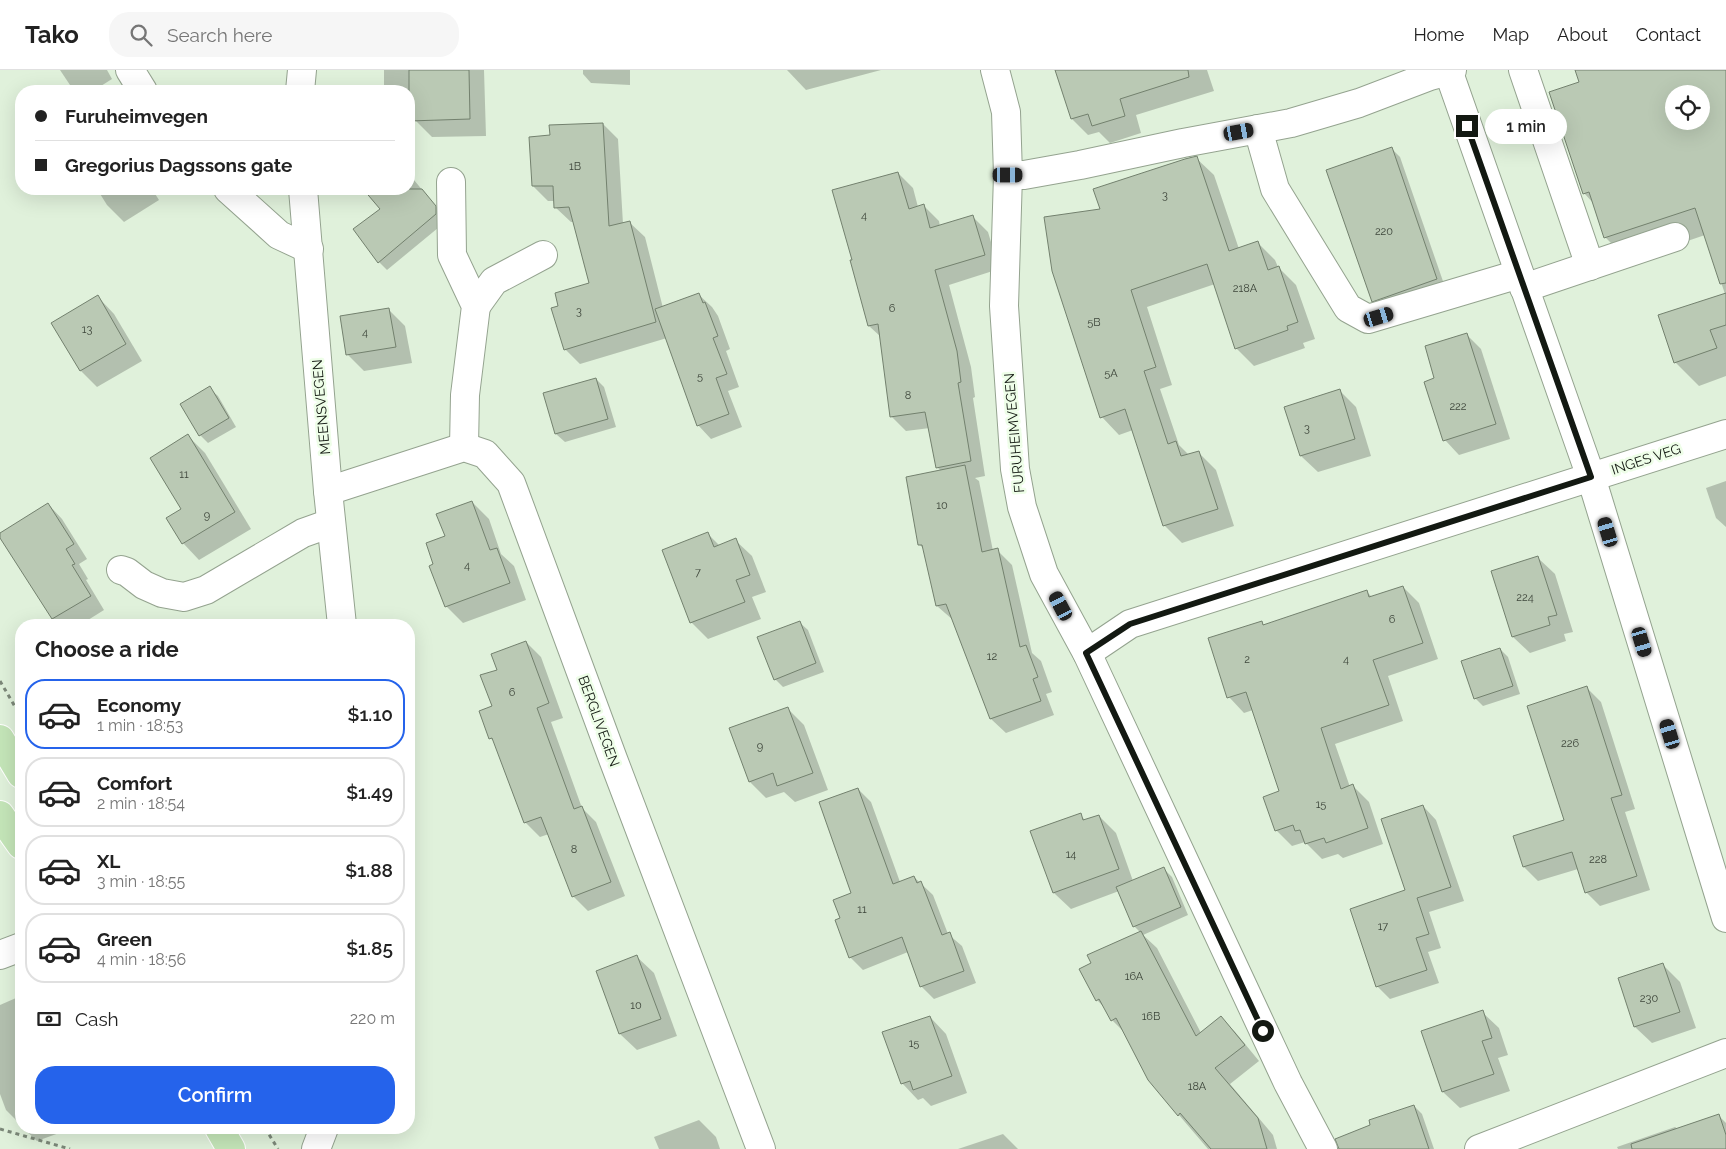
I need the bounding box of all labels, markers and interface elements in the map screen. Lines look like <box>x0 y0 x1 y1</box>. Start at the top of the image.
search box <box>109 12 459 57</box>
text: Tako <box>25 20 79 49</box>
icon: search <box>127 21 155 49</box>
text: Search here <box>167 24 272 46</box>
text: Home <box>1413 24 1464 45</box>
text: Map <box>1492 24 1529 45</box>
text: About <box>1557 24 1608 45</box>
text: Contact <box>1636 24 1701 45</box>
map controls <box>1665 85 1710 130</box>
button: locate <box>1665 85 1710 130</box>
text: Furuheimvegen <box>65 105 208 127</box>
callout: 1 min <box>1484 108 1567 144</box>
route end <box>1456 115 1478 137</box>
text: 1 min <box>1506 117 1546 136</box>
car <box>1222 122 1255 142</box>
text: Gregorius Dagssons gate <box>65 154 292 176</box>
house number: 1B <box>569 160 581 173</box>
car <box>993 168 1023 183</box>
house number: 3 <box>1162 189 1168 202</box>
house number: 4 <box>861 209 867 222</box>
house number: 220 <box>1375 225 1393 238</box>
house number: 218A <box>1233 282 1258 295</box>
house number: 6 <box>889 302 896 315</box>
house number: 3 <box>576 305 582 318</box>
car <box>1362 305 1395 329</box>
house number: 5B <box>1087 316 1101 329</box>
house number: 13 <box>82 323 92 336</box>
house number: 4 <box>362 326 368 339</box>
street label: MEENSVEGEN <box>309 359 333 455</box>
house number: 5A <box>1104 367 1118 380</box>
house number: 5 <box>697 370 703 383</box>
street label: FURUHEIMVEGEN <box>1001 372 1027 494</box>
house number: 8 <box>905 389 911 402</box>
house number: 222 <box>1449 400 1467 413</box>
house number: 3 <box>1304 422 1310 435</box>
street label: INGES VEG <box>1609 440 1683 478</box>
house number: 11 <box>179 468 189 481</box>
house number: 10 <box>936 499 948 512</box>
house number: 9 <box>204 509 210 522</box>
car <box>1596 515 1619 549</box>
house number: 4 <box>464 559 470 572</box>
house number: 7 <box>695 566 701 579</box>
car <box>1047 589 1074 623</box>
house number: 224 <box>1516 591 1534 604</box>
house number: 6 <box>1389 613 1396 626</box>
car <box>1630 625 1653 659</box>
text: Choose a ride <box>35 636 179 662</box>
house number: 12 <box>987 650 997 663</box>
house number: 2 <box>1244 653 1250 666</box>
house number: 4 <box>1343 653 1349 666</box>
street label: BERGLIVEGEN <box>575 673 623 769</box>
house number: 6 <box>509 686 516 699</box>
icon: car <box>37 692 82 737</box>
text: Economy <box>97 694 181 716</box>
text: $1.10 <box>347 703 393 725</box>
text: 1 min · 18:53 <box>97 716 183 735</box>
car <box>1658 717 1681 751</box>
house number: 226 <box>1561 737 1579 750</box>
house number: 9 <box>757 740 763 753</box>
icon: car <box>37 770 82 815</box>
text: Comfort <box>97 772 172 794</box>
text: $1.49 <box>346 781 393 803</box>
text: 2 min · 18:54 <box>97 794 185 813</box>
house number: 15 <box>1316 798 1326 811</box>
house number: 8 <box>571 843 577 856</box>
icon: car <box>37 848 82 893</box>
house number: 14 <box>1066 848 1076 861</box>
text: XL <box>97 850 120 872</box>
house number: 228 <box>1589 853 1607 866</box>
text: $1.88 <box>345 859 393 881</box>
text: 3 min · 18:55 <box>97 872 185 891</box>
house number: 11 <box>857 903 867 916</box>
house number: 17 <box>1378 920 1388 933</box>
icon: car <box>37 926 82 971</box>
text: Green <box>97 928 152 950</box>
text: $1.85 <box>346 937 393 959</box>
text: 4 min · 18:56 <box>97 950 186 969</box>
house number: 16A <box>1125 970 1144 983</box>
house number: 230 <box>1640 992 1658 1005</box>
house number: 10 <box>630 999 642 1012</box>
icon: cash <box>35 1005 63 1033</box>
text: Cash <box>75 1008 119 1030</box>
text: 220 m <box>350 1009 395 1028</box>
house number: 16B <box>1142 1010 1160 1023</box>
route start <box>1252 1020 1274 1042</box>
house number: 15 <box>909 1037 919 1050</box>
button: Confirm <box>35 1066 395 1124</box>
house number: 18A <box>1188 1080 1207 1093</box>

